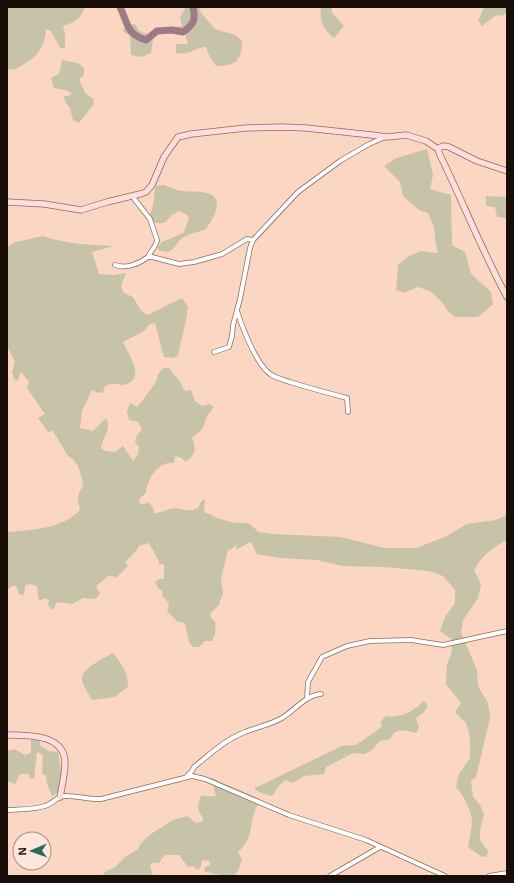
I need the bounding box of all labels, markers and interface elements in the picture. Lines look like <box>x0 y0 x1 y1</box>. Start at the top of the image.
north arrow <box>12 831 52 871</box>
text: N <box>16 847 28 856</box>

